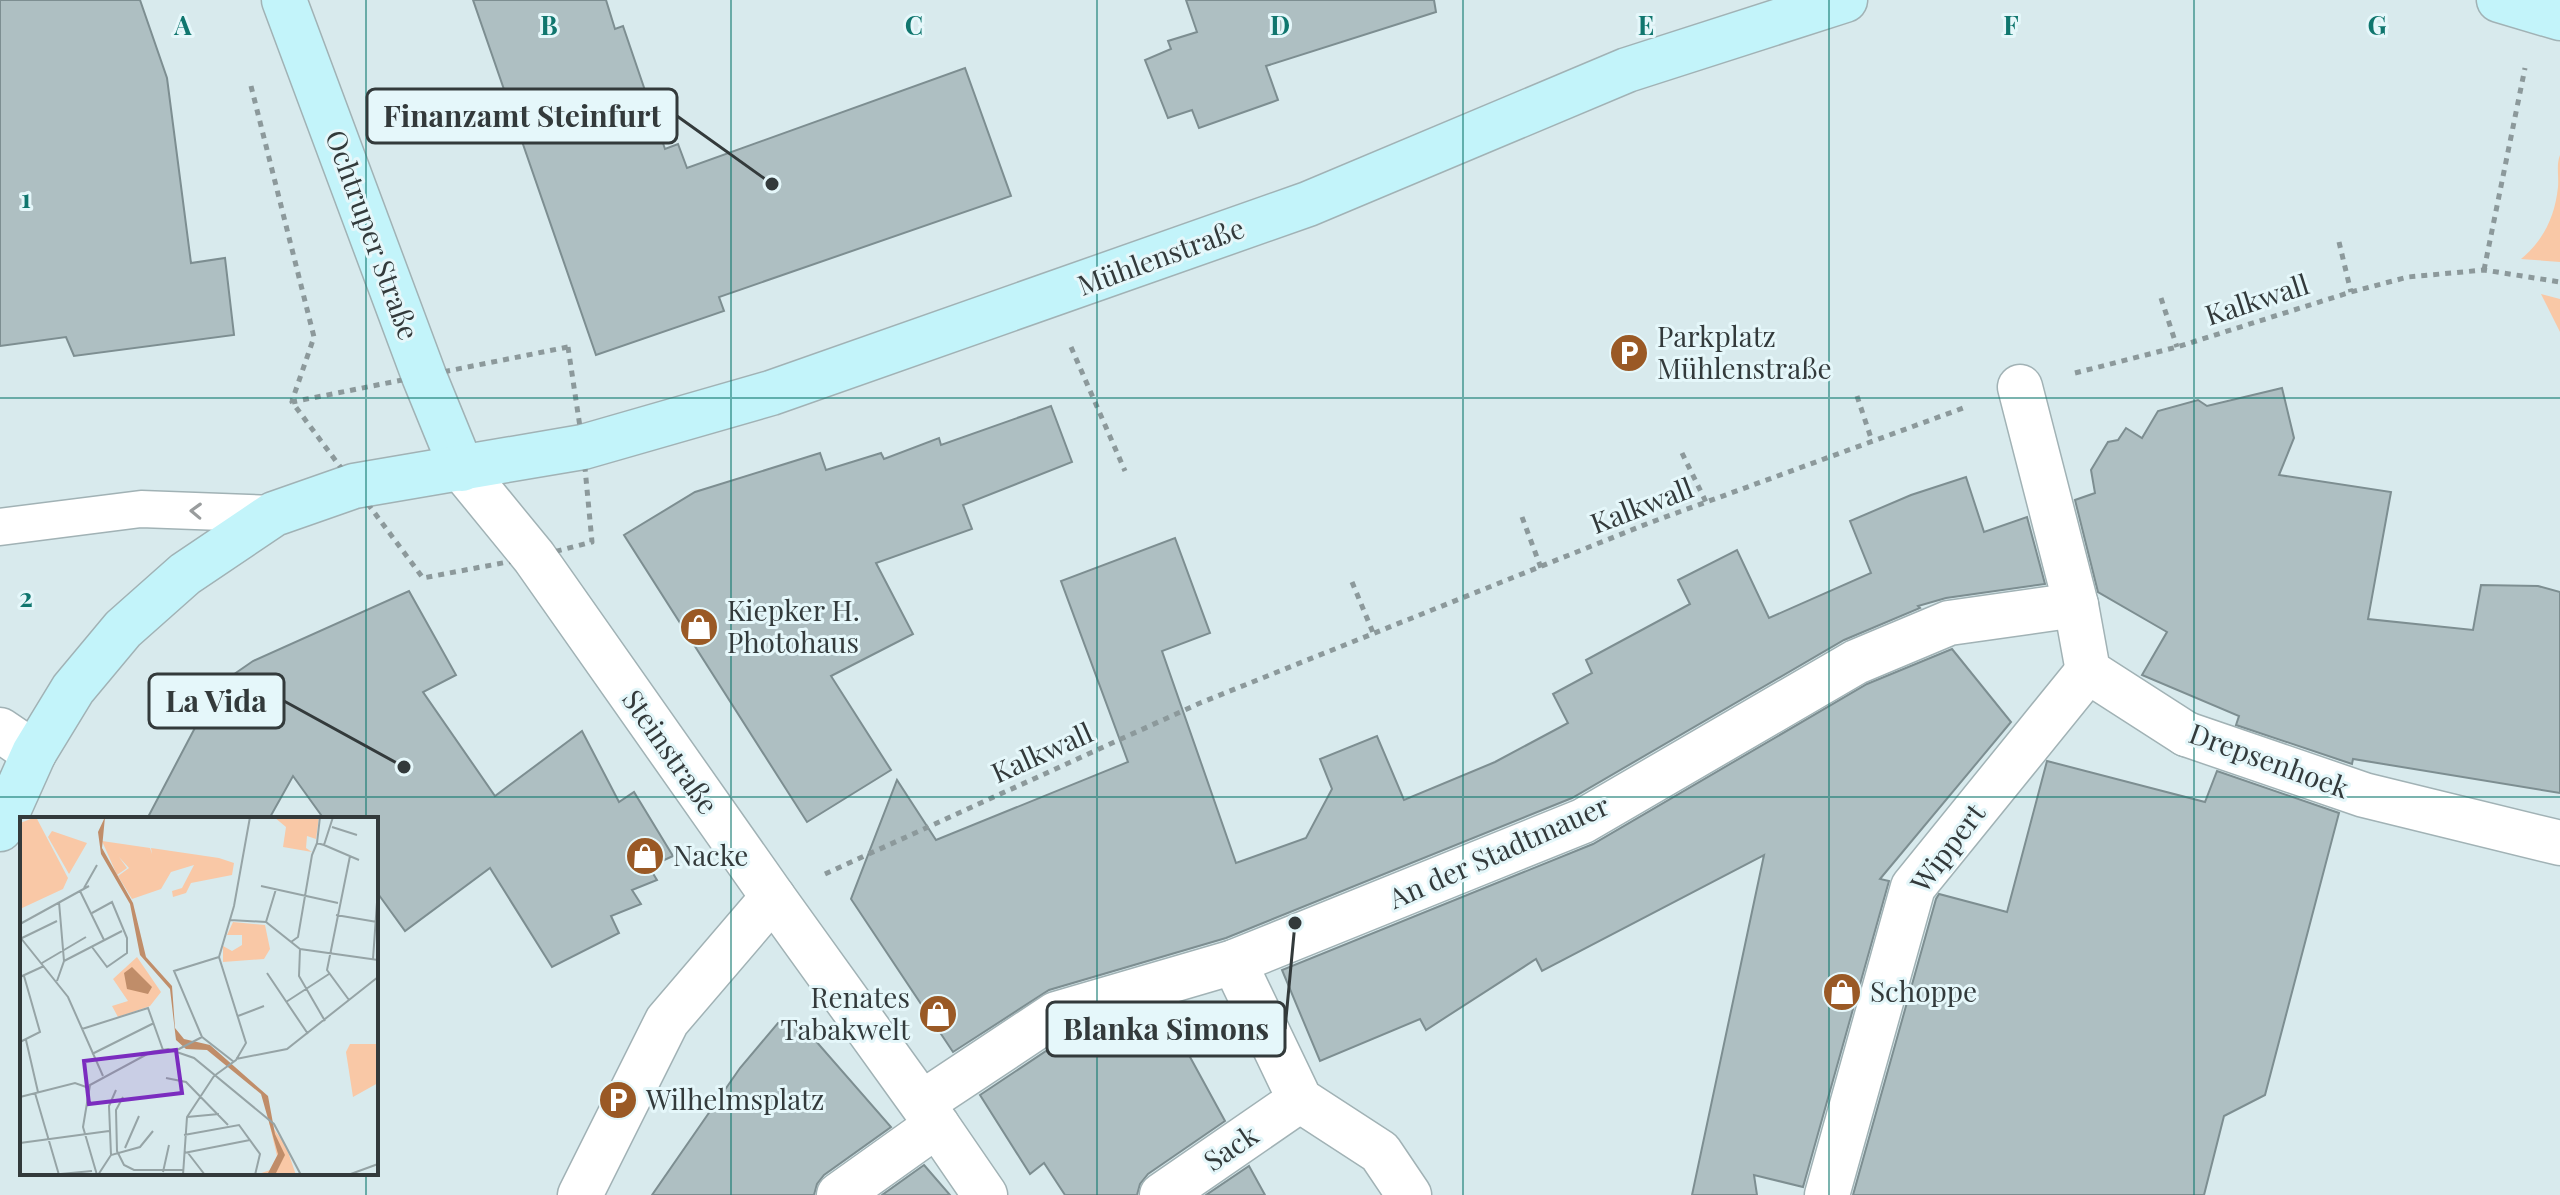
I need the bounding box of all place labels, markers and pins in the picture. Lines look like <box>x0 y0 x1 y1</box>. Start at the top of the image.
callout: Finanzamt Steinfurt <box>367 89 677 143</box>
place label: Parkplatz Mühlenstraße <box>1657 317 1832 386</box>
parking icon: Parkplatz Mühlenstraße <box>1608 332 1650 374</box>
place label: Kiepker H. Photohaus <box>727 591 860 660</box>
shop icon: Kiepker H. Photohaus <box>678 606 720 648</box>
callout: La Vida <box>149 674 284 728</box>
shop icon: Nacke <box>624 835 666 877</box>
place label: Nacke <box>673 836 749 873</box>
shop icon: Schoppe <box>1821 971 1863 1013</box>
place label: Schoppe <box>1870 972 1977 1009</box>
place label: Renates Tabakwelt <box>781 978 911 1047</box>
shop icon: Renates Tabakwelt <box>917 993 959 1035</box>
callout: Blanka Simons <box>1047 1002 1285 1056</box>
parking icon: Wilhelmsplatz <box>597 1079 639 1121</box>
place label: Wilhelmsplatz <box>645 1080 824 1117</box>

